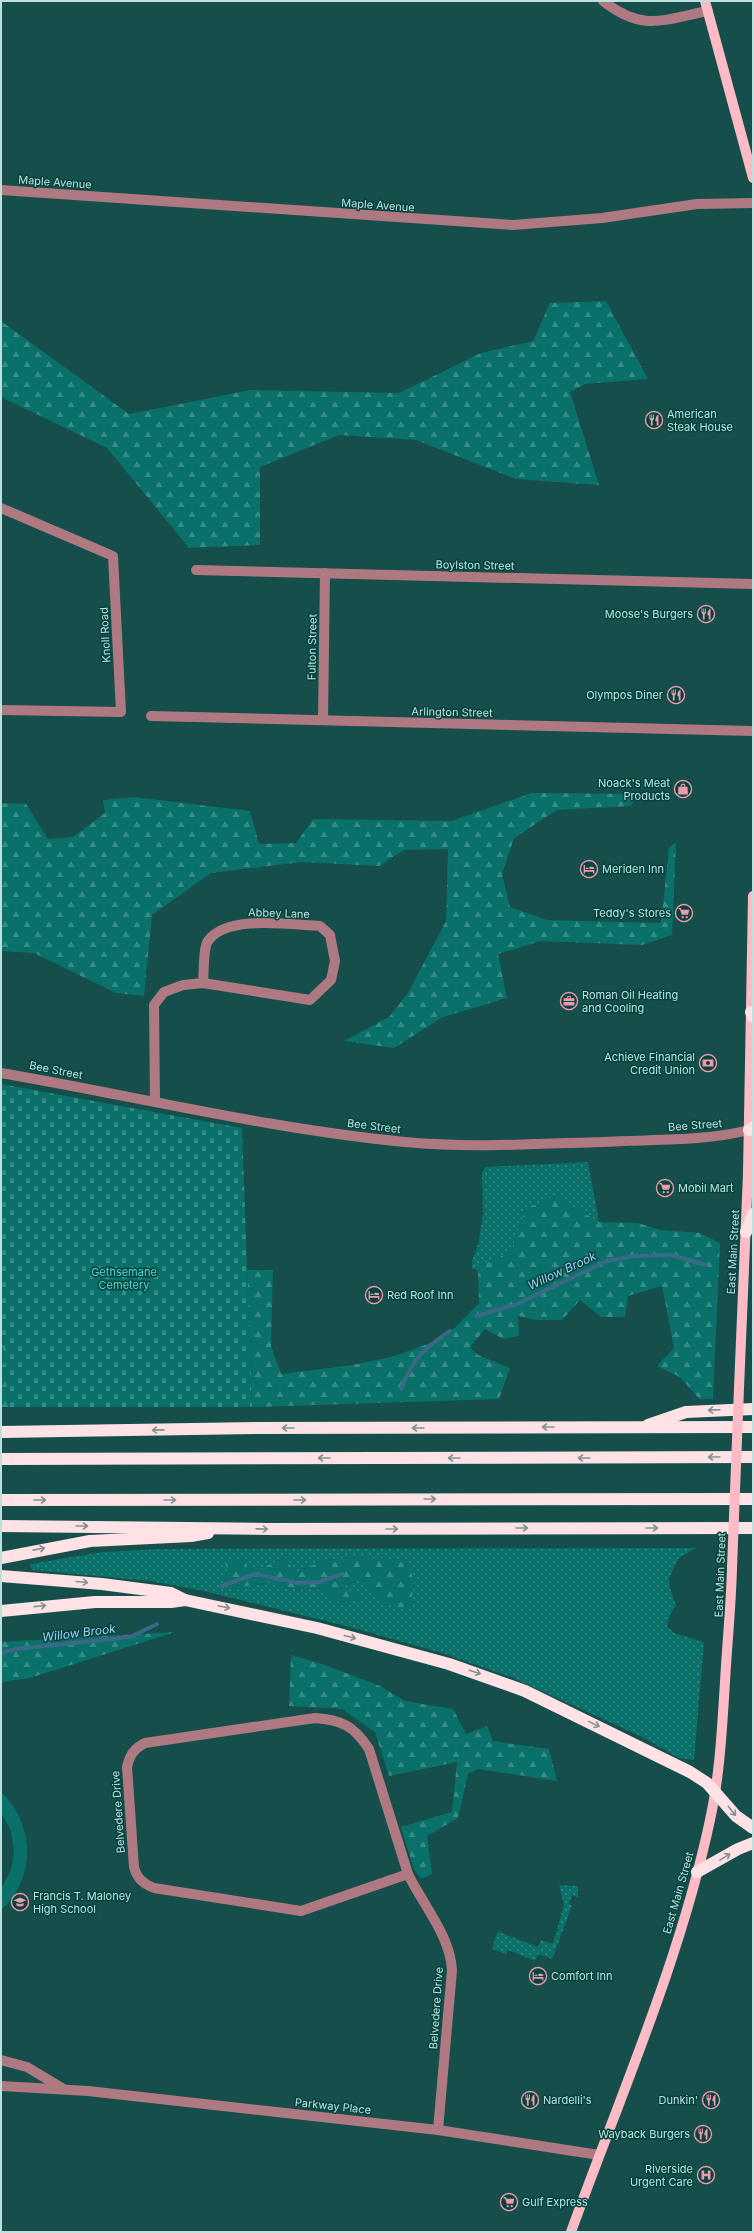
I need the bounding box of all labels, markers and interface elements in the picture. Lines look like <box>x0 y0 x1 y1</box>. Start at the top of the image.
street label: Maple Avenue <box>18 172 92 192</box>
street label: Maple Avenue <box>341 195 415 215</box>
place label: American Steak House <box>667 407 733 434</box>
restaurant icon: American Steak House <box>644 410 664 430</box>
street label: Boylston Street <box>435 557 515 573</box>
restaurant icon: Moose's Burgers <box>696 604 716 624</box>
street label: Knoll Road <box>97 607 113 663</box>
place label: Moose's Burgers <box>605 607 693 621</box>
street label: Fulton Street <box>304 613 320 680</box>
restaurant icon: Olympos Diner <box>666 685 686 705</box>
place label: Olympos Diner <box>586 688 663 702</box>
street label: Arlington Street <box>411 704 493 720</box>
place label: Noack's Meat Products <box>598 776 670 803</box>
shop icon: Noack's Meat Products <box>673 779 693 799</box>
hotel icon: Meriden Inn <box>579 859 599 879</box>
place label: Meriden Inn <box>602 862 664 876</box>
supermarket icon: Teddy's Stores <box>674 903 694 923</box>
street label: Abbey Lane <box>248 905 310 921</box>
place label: Teddy's Stores <box>593 906 671 920</box>
place label: Roman Oil Heating and Cooling <box>582 988 678 1015</box>
office icon: Roman Oil Heating and Cooling <box>559 991 579 1011</box>
place label: Achieve Financial Credit Union <box>604 1050 695 1077</box>
bank icon: Achieve Financial Credit Union <box>698 1053 718 1073</box>
street label: Bee Street <box>28 1058 84 1082</box>
street label: Bee Street <box>346 1116 402 1136</box>
street label: Bee Street <box>667 1116 723 1134</box>
supermarket icon: Mobil Mart <box>655 1178 675 1198</box>
place label: Mobil Mart <box>678 1181 734 1195</box>
street label: East Main Street <box>724 1209 742 1295</box>
water label: Willow Brook <box>525 1248 599 1293</box>
park label: Gethsemane Cemetery <box>91 1265 157 1292</box>
hotel icon: Red Roof Inn <box>364 1285 384 1305</box>
place label: Red Roof Inn <box>387 1288 453 1302</box>
one-way arrow <box>708 1407 721 1414</box>
one-way arrow <box>542 1423 555 1431</box>
one-way arrow <box>282 1424 295 1432</box>
one-way arrow <box>412 1424 425 1432</box>
one-way arrow <box>152 1426 165 1434</box>
one-way arrow <box>708 1453 721 1461</box>
one-way arrow <box>318 1454 331 1462</box>
one-way arrow <box>448 1454 461 1462</box>
one-way arrow <box>578 1454 591 1461</box>
one-way arrow <box>423 1495 436 1503</box>
one-way arrow <box>33 1496 46 1504</box>
one-way arrow <box>163 1496 176 1504</box>
one-way arrow <box>293 1496 306 1504</box>
one-way arrow <box>75 1522 88 1530</box>
one-way arrow <box>515 1524 528 1532</box>
one-way arrow <box>645 1524 658 1532</box>
one-way arrow <box>255 1525 268 1533</box>
one-way arrow <box>385 1525 398 1533</box>
street label: East Main Street <box>712 1532 728 1618</box>
one-way arrow <box>32 1545 45 1553</box>
one-way arrow <box>75 1578 88 1586</box>
one-way arrow <box>33 1602 46 1610</box>
one-way arrow <box>217 1603 230 1611</box>
water label: Willow Brook <box>41 1621 117 1644</box>
one-way arrow <box>343 1634 356 1641</box>
one-way arrow <box>469 1669 482 1676</box>
one-way arrow <box>588 1721 600 1729</box>
street label: Belvedere Drive <box>108 1770 128 1854</box>
one-way arrow <box>728 1806 737 1817</box>
street label: East Main Street <box>660 1850 697 1936</box>
one-way arrow <box>719 1853 730 1861</box>
place label: Francis T. Maloney High School <box>33 1889 131 1916</box>
school or university icon: Francis T. Maloney High School <box>10 1892 30 1912</box>
street label: Belvedere Drive <box>426 1966 446 2050</box>
hotel icon: Comfort Inn <box>528 1966 548 1986</box>
place label: Comfort Inn <box>551 1969 613 1983</box>
restaurant icon: Nardelli's <box>520 2090 540 2110</box>
restaurant icon: Dunkin' <box>701 2090 721 2110</box>
place label: Nardelli's <box>543 2093 592 2107</box>
place label: Dunkin' <box>659 2093 698 2107</box>
street label: Parkway Place <box>294 2095 372 2117</box>
restaurant icon: Wayback Burgers <box>693 2124 713 2144</box>
place label: Wayback Burgers <box>598 2127 690 2141</box>
place label: Riverside Urgent Care <box>630 2162 693 2189</box>
hospital icon: Riverside Urgent Care <box>696 2165 716 2185</box>
supermarket icon: Gulf Express <box>499 2192 519 2212</box>
place label: Gulf Express <box>522 2195 588 2209</box>

